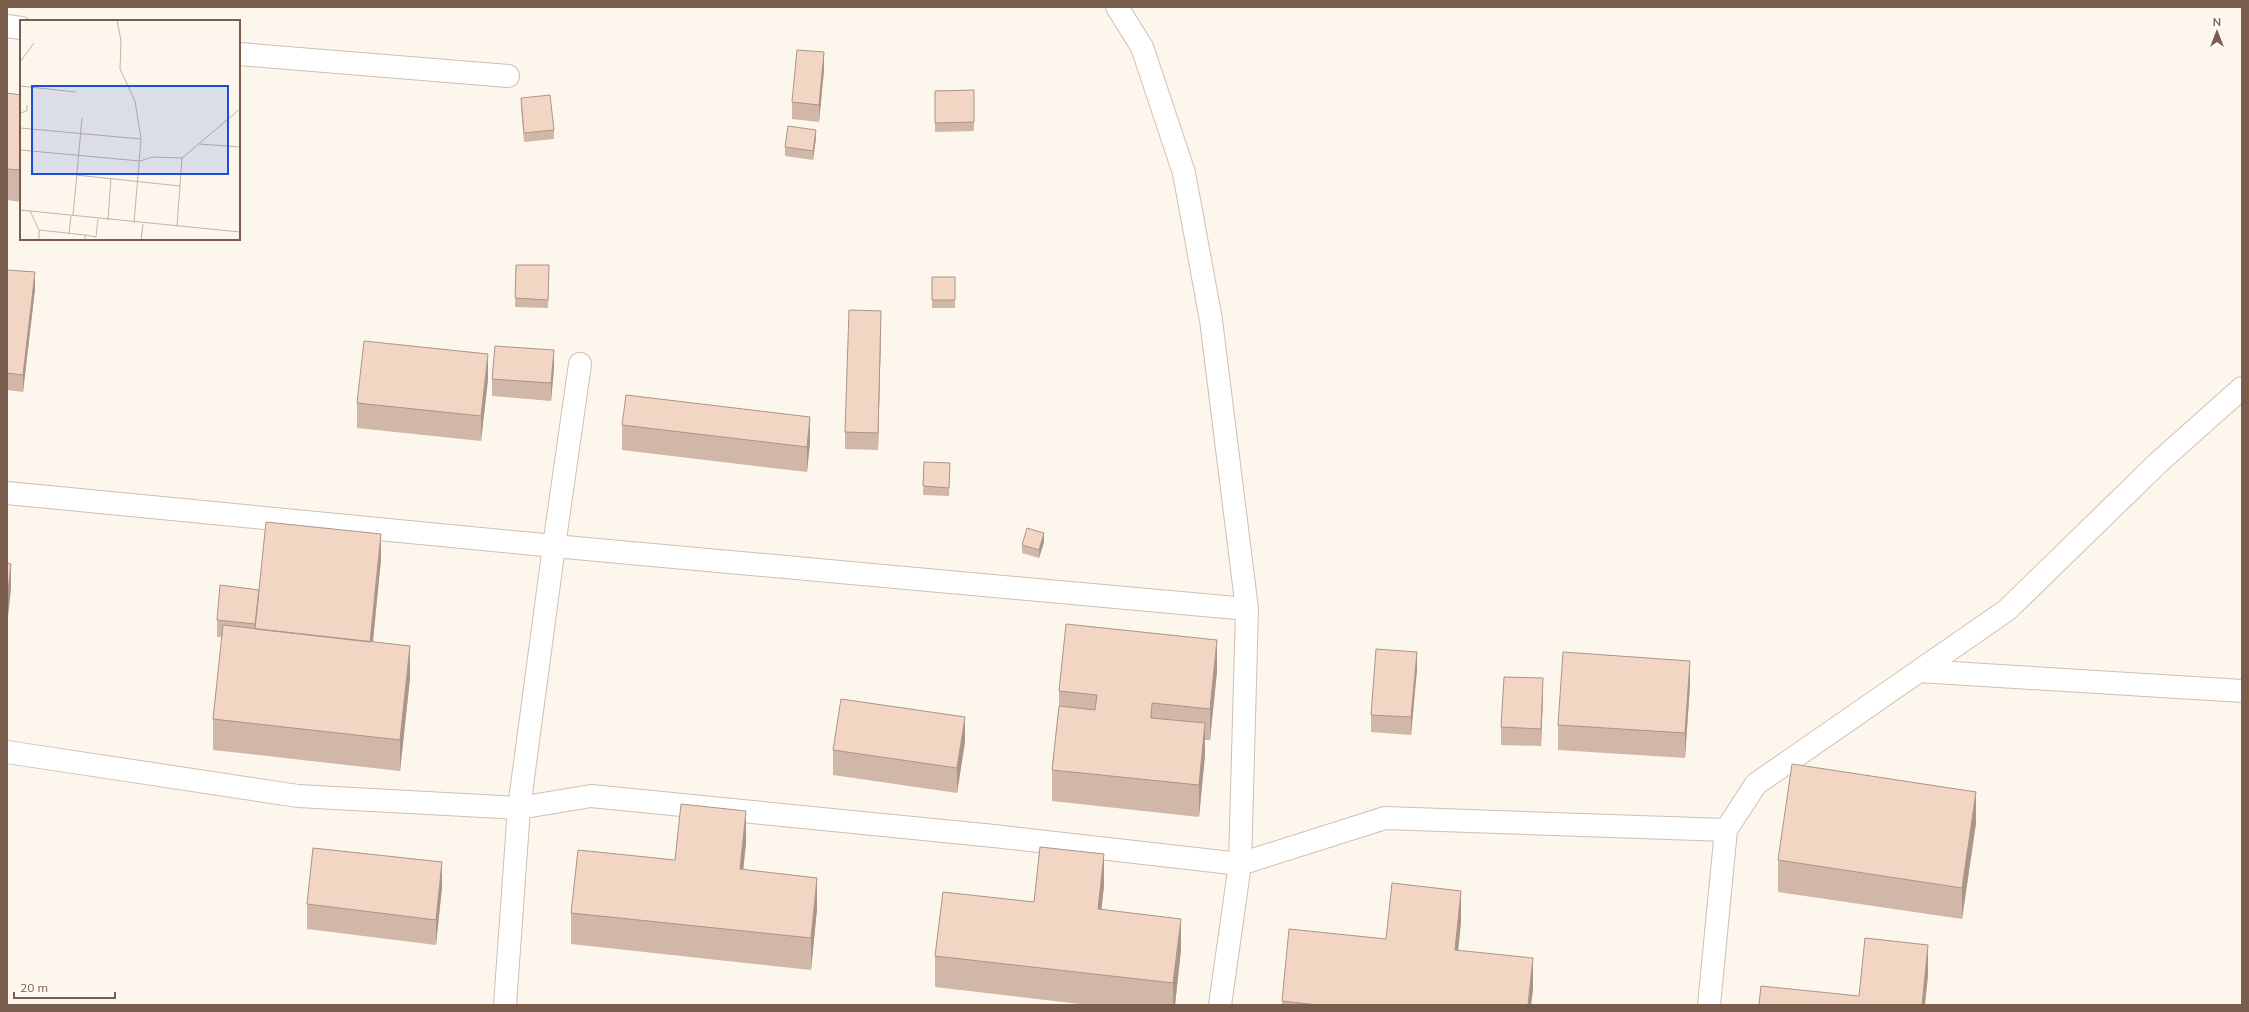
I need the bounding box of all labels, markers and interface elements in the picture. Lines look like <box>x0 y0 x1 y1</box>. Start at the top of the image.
north arrow <box>2197 12 2237 52</box>
text: N <box>2213 15 2221 29</box>
inset map <box>20 20 240 240</box>
scale bar <box>14 974 115 1000</box>
text: 20 m <box>20 980 48 995</box>

